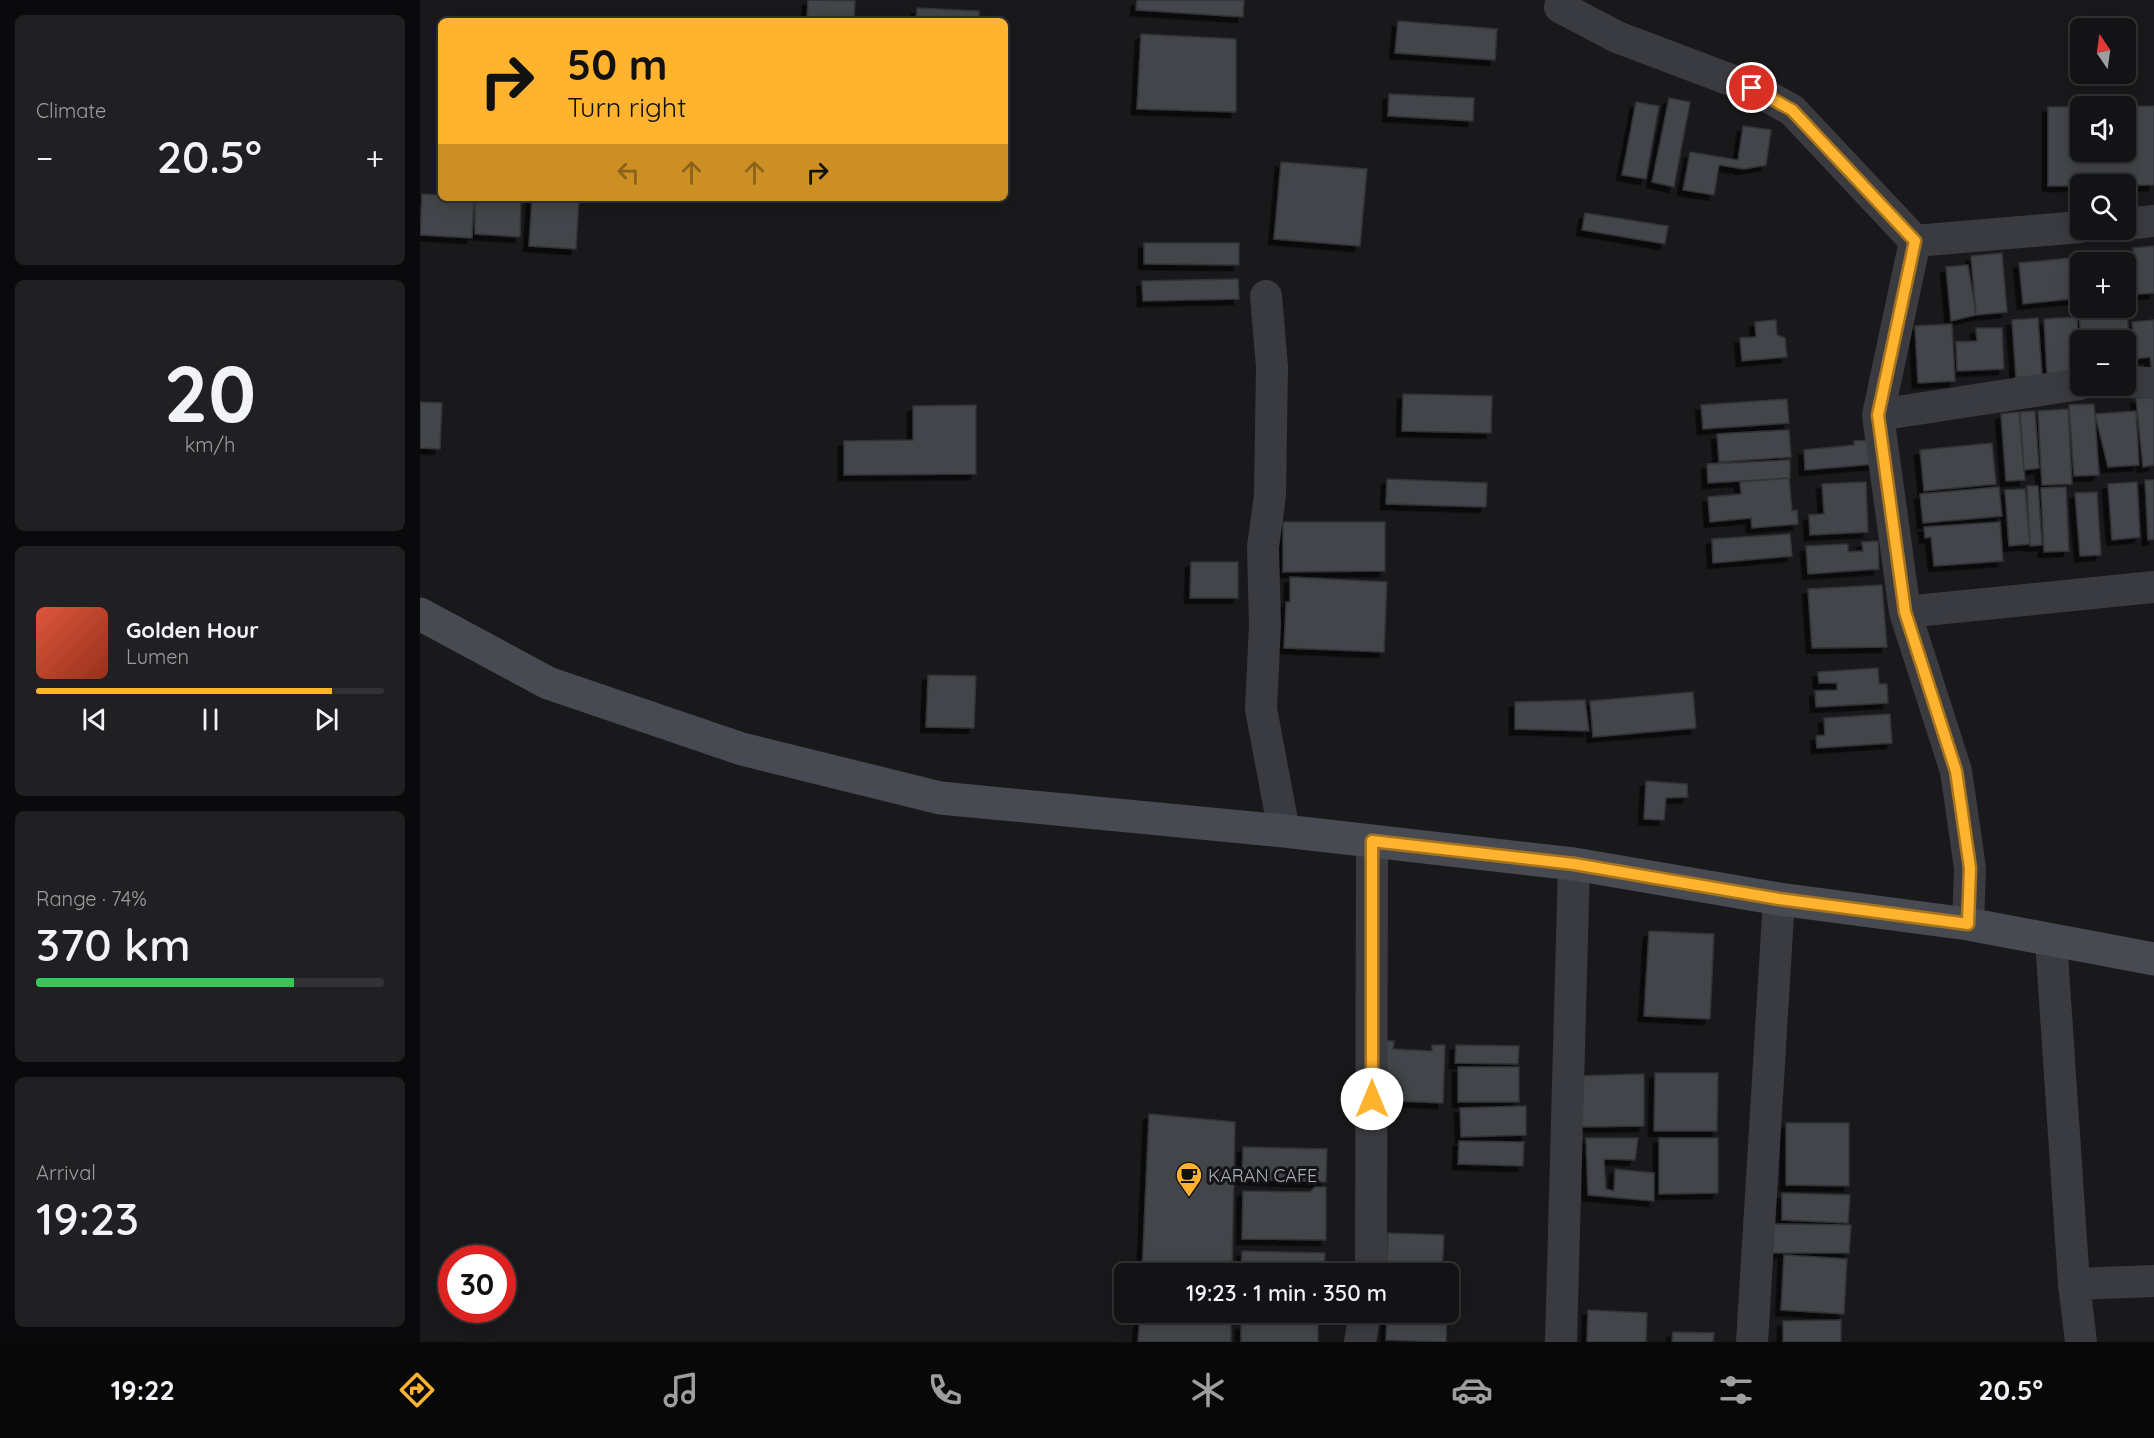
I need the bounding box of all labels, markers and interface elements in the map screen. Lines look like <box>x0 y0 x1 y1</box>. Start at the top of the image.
north arrow <box>2070 18 2136 84</box>
map controls <box>2070 18 2136 396</box>
text: 50 m <box>567 38 667 91</box>
icon: right <box>468 42 546 120</box>
pin <box>1726 62 1777 113</box>
icon: arrive <box>1735 71 1768 104</box>
text: Turn right <box>567 90 686 124</box>
button: sound <box>2070 96 2136 162</box>
text: Climate <box>36 98 106 123</box>
text: 20.5° <box>157 128 262 184</box>
text: − <box>36 137 53 178</box>
text: + <box>365 137 384 178</box>
icon: left <box>612 156 645 189</box>
icon: ahead <box>675 156 708 189</box>
icon: ahead <box>738 156 771 189</box>
icon: right <box>801 156 834 189</box>
button: search <box>2070 174 2136 240</box>
button: + <box>2070 252 2136 318</box>
button: − <box>2070 330 2136 396</box>
text: 20 <box>164 344 256 442</box>
text: km/h <box>185 432 235 457</box>
text: Golden Hour <box>126 616 259 644</box>
text: Lumen <box>126 644 189 669</box>
icon: previous <box>78 703 111 736</box>
icon: pause <box>194 703 227 736</box>
icon: next <box>310 703 343 736</box>
text: Range · 74% <box>36 886 147 911</box>
text: 370 km <box>36 916 191 972</box>
position arrow <box>1340 1067 1404 1131</box>
text: Arrival <box>36 1160 96 1185</box>
cafe icon: KARAN CAFE <box>1174 1160 1204 1198</box>
place label: KARAN CAFE <box>1208 1164 1317 1187</box>
text: 19:23 <box>36 1190 139 1246</box>
speed limit sign: 30 <box>438 1245 516 1323</box>
text: 19:23 · 1 min · 350 m <box>1186 1279 1387 1307</box>
icon: directions <box>396 1369 438 1411</box>
icon: music <box>660 1369 702 1411</box>
icon: phone <box>924 1369 966 1411</box>
icon: climate <box>1187 1369 1229 1411</box>
icon: car <box>1451 1369 1493 1411</box>
icon: filters <box>1715 1369 1757 1411</box>
text: 19:22 <box>111 1373 175 1407</box>
text: 20.5° <box>1978 1373 2043 1407</box>

